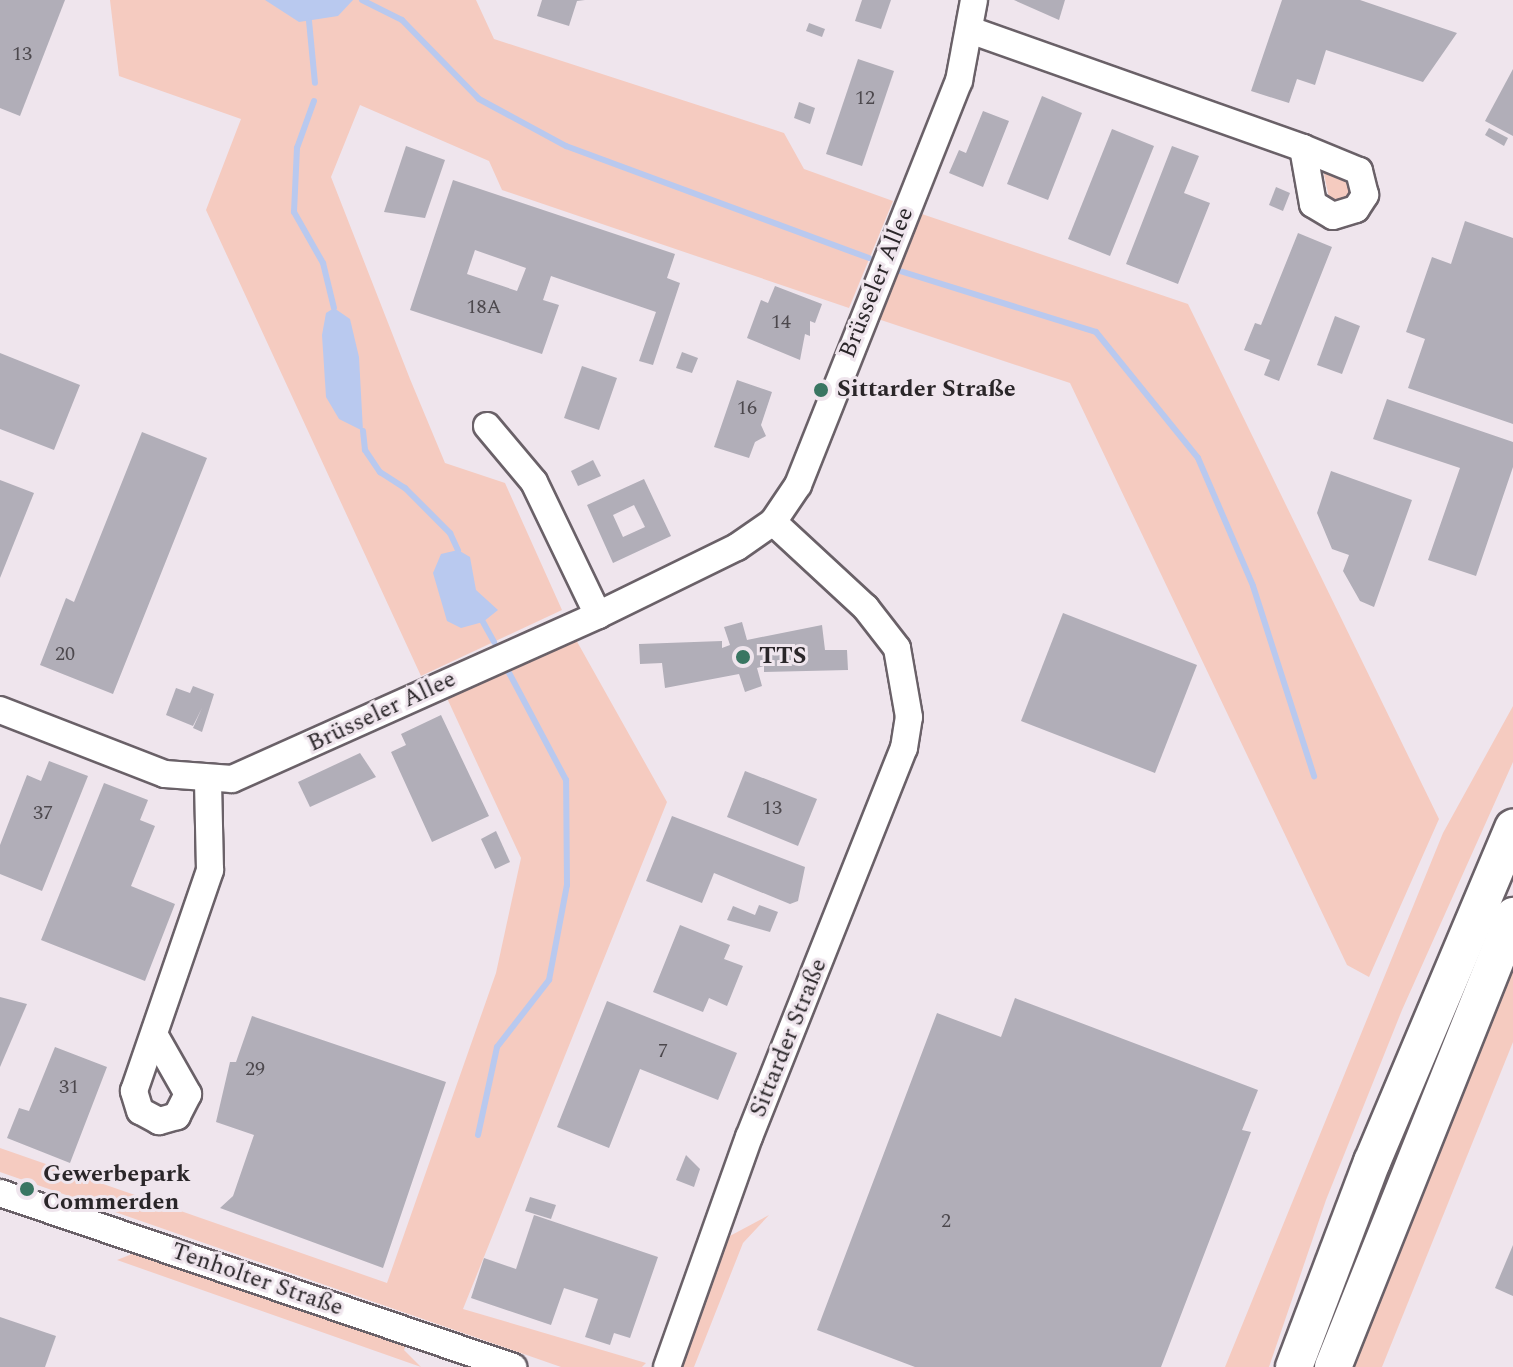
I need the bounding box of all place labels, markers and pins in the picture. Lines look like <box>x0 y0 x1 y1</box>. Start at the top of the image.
place label: Sittarder Straße <box>837 376 1016 404</box>
marker: Sittarder Straße <box>812 381 830 399</box>
place label: TTS <box>759 643 806 671</box>
marker: TTS <box>734 648 752 666</box>
place label: Gewerbepark Commerden <box>43 1161 190 1217</box>
marker: Gewerbepark Commerden <box>18 1180 36 1198</box>

